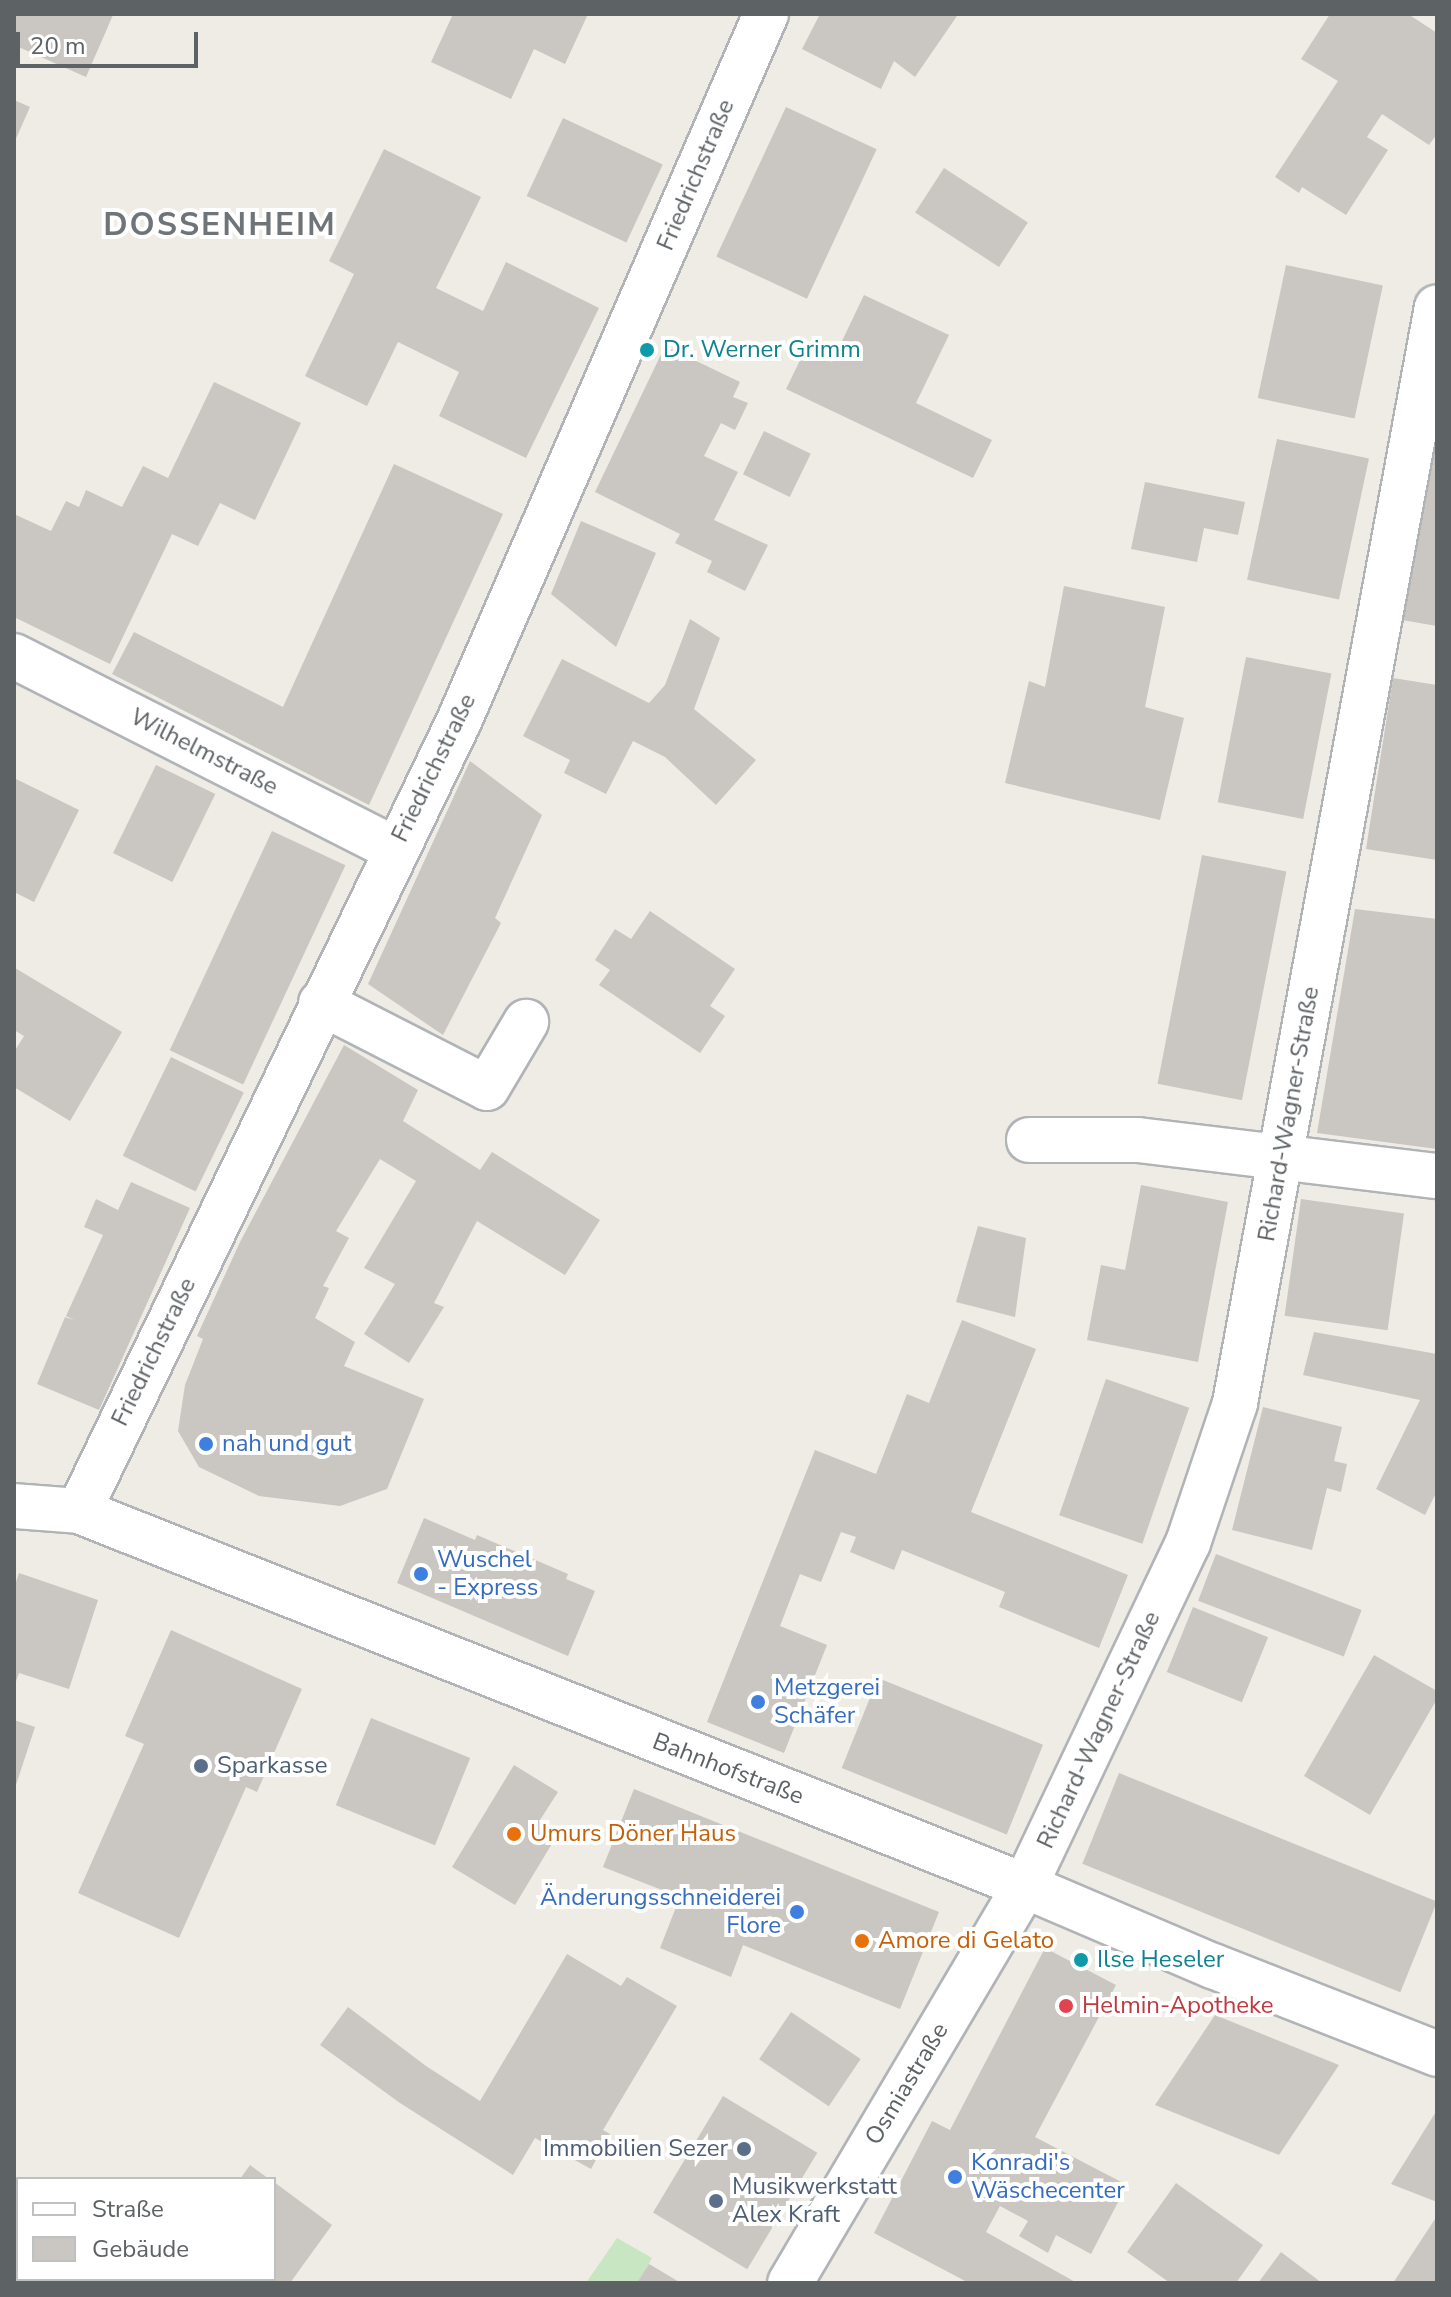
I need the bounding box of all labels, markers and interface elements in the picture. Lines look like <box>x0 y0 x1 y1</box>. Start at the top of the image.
scale bar <box>20 16 202 66</box>
text: 20 m <box>30 30 86 62</box>
street label: Friedrichstraße <box>651 95 741 255</box>
district label: DOSSENHEIM <box>103 206 337 244</box>
place label: Dr. Werner Grimm <box>663 336 861 364</box>
marker: Dr. Werner Grimm <box>638 341 656 359</box>
street label: Friedrichstraße <box>386 689 482 847</box>
street label: Wilhelmstraße <box>125 702 283 802</box>
street label: Richard-Wagner-Straße <box>1252 984 1326 1244</box>
street label: Friedrichstraße <box>106 1273 202 1431</box>
place label: nah und gut <box>222 1430 351 1458</box>
marker: nah und gut <box>197 1435 215 1453</box>
place label: Wuschel - Express <box>437 1546 538 1602</box>
marker: Wuschel - Express <box>412 1565 430 1583</box>
street label: Richard-Wagner-Straße <box>1031 1607 1167 1853</box>
place label: Metzgerei Schäfer <box>774 1674 880 1730</box>
marker: Metzgerei Schäfer <box>749 1693 767 1711</box>
street label: Bahnhofstraße <box>648 1727 808 1811</box>
place label: Sparkasse <box>217 1752 328 1780</box>
marker: Sparkasse <box>192 1757 210 1775</box>
place label: Umurs Döner Haus <box>530 1820 736 1848</box>
marker: Umurs Döner Haus <box>505 1825 523 1843</box>
place label: Änderungsschneiderei Flore <box>540 1884 781 1940</box>
marker: Änderungsschneiderei Flore <box>788 1903 806 1921</box>
place label: Amore di Gelato <box>878 1927 1054 1955</box>
marker: Amore di Gelato <box>853 1932 871 1950</box>
place label: Ilse Heseler <box>1097 1946 1224 1974</box>
marker: Ilse Heseler <box>1072 1951 1090 1969</box>
place label: Helmin-Apotheke <box>1082 1992 1274 2020</box>
marker: Helmin-Apotheke <box>1057 1997 1075 2015</box>
street label: Osmiastraße <box>859 2018 955 2150</box>
place label: Immobilien Sezer <box>543 2135 728 2163</box>
marker: Immobilien Sezer <box>735 2140 753 2158</box>
place label: Konradi's Wäschecenter <box>971 2149 1125 2205</box>
marker: Konradi's Wäschecenter <box>946 2168 964 2186</box>
place label: Musikwerkstatt Alex Kraft <box>732 2173 897 2229</box>
legend <box>16 2177 276 2281</box>
marker: Musikwerkstatt Alex Kraft <box>707 2192 725 2210</box>
text: Straße <box>92 2193 164 2225</box>
text: Gebäude <box>92 2233 189 2265</box>

